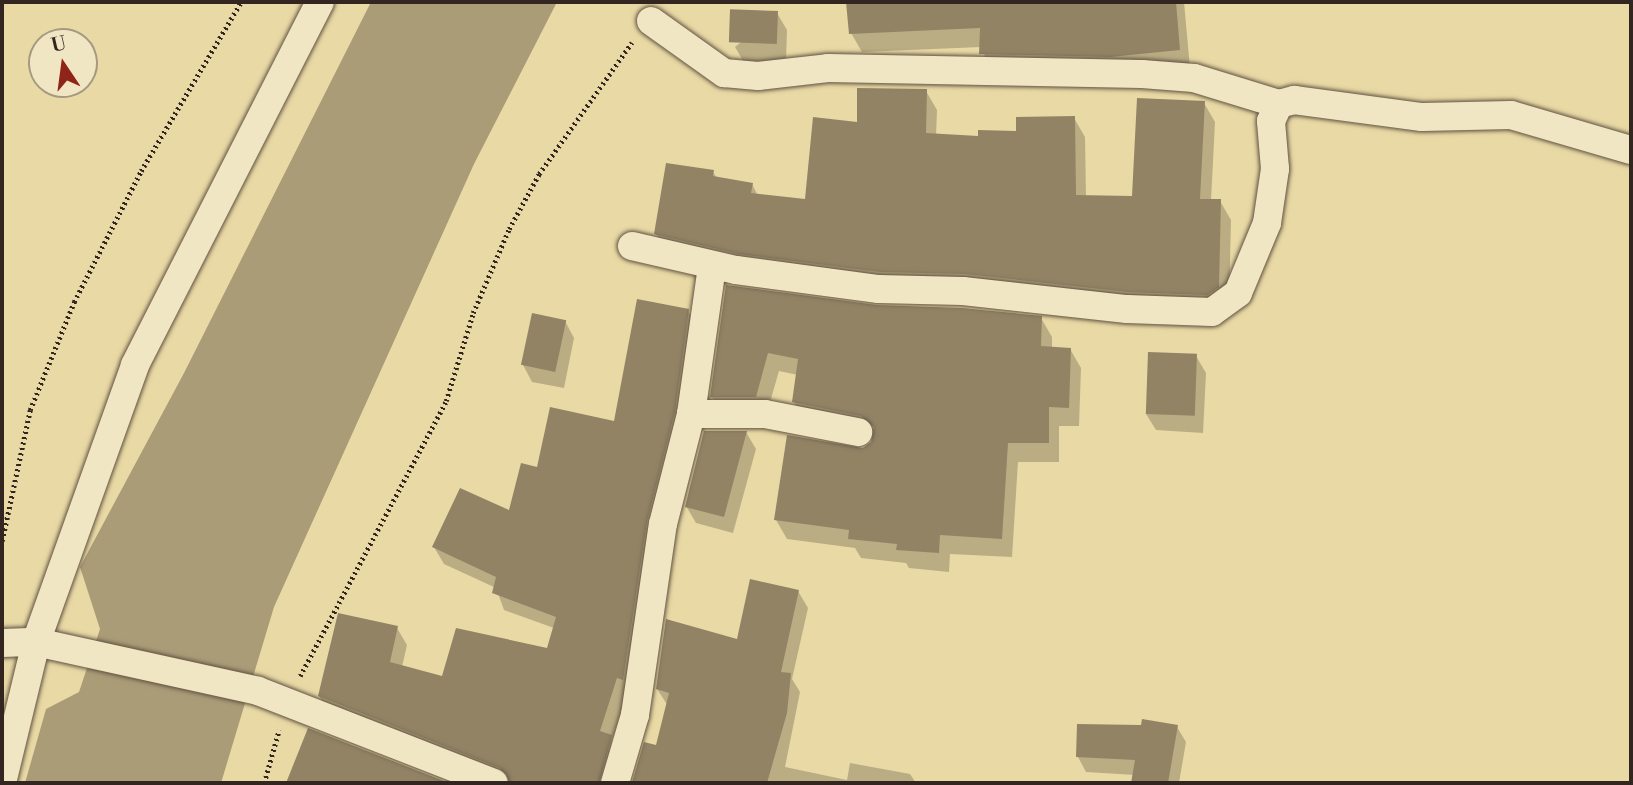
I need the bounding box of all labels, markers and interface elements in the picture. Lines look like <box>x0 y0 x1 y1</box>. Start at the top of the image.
north arrow <box>28 28 98 98</box>
text: U <box>49 31 69 58</box>

